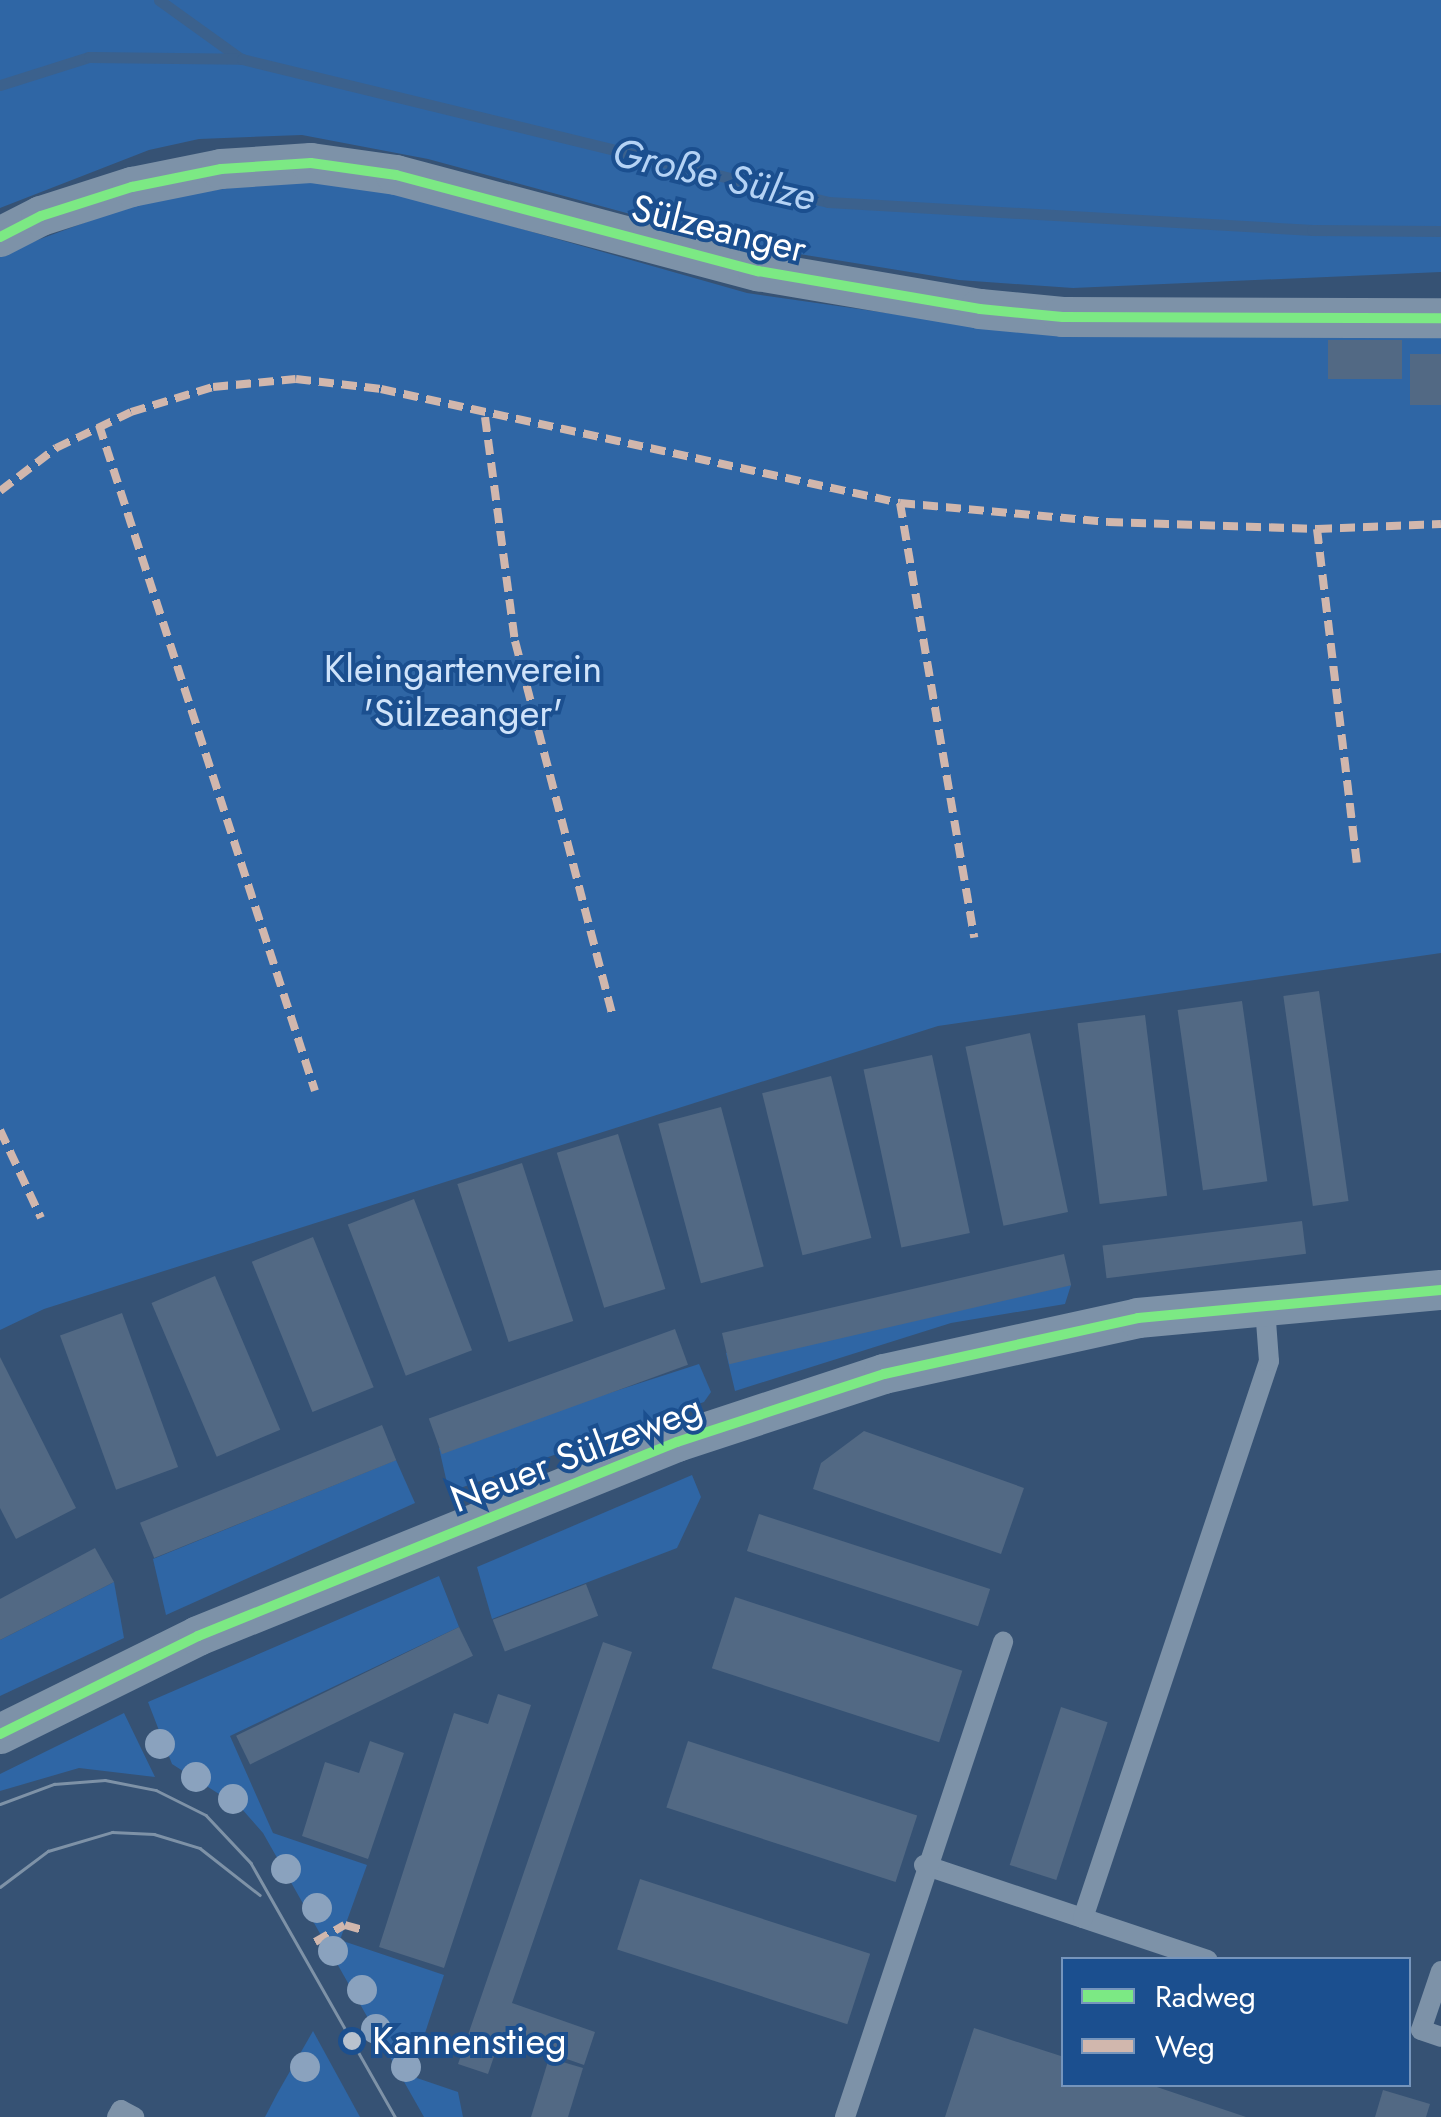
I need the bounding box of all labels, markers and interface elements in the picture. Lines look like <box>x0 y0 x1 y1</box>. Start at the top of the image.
water label: Große Sülze <box>608 127 820 221</box>
street label: Sülzeanger <box>627 184 811 272</box>
park label: Kleingartenverein 'Sülzeanger' <box>324 646 602 736</box>
street label: Neuer Sülzeweg <box>444 1384 708 1522</box>
legend <box>1061 1957 1411 2087</box>
text: Radweg <box>1155 1975 1256 2018</box>
place label: Kannenstieg <box>372 2018 567 2064</box>
text: Weg <box>1155 2025 1215 2068</box>
marker: Kannenstieg <box>341 2030 363 2052</box>

